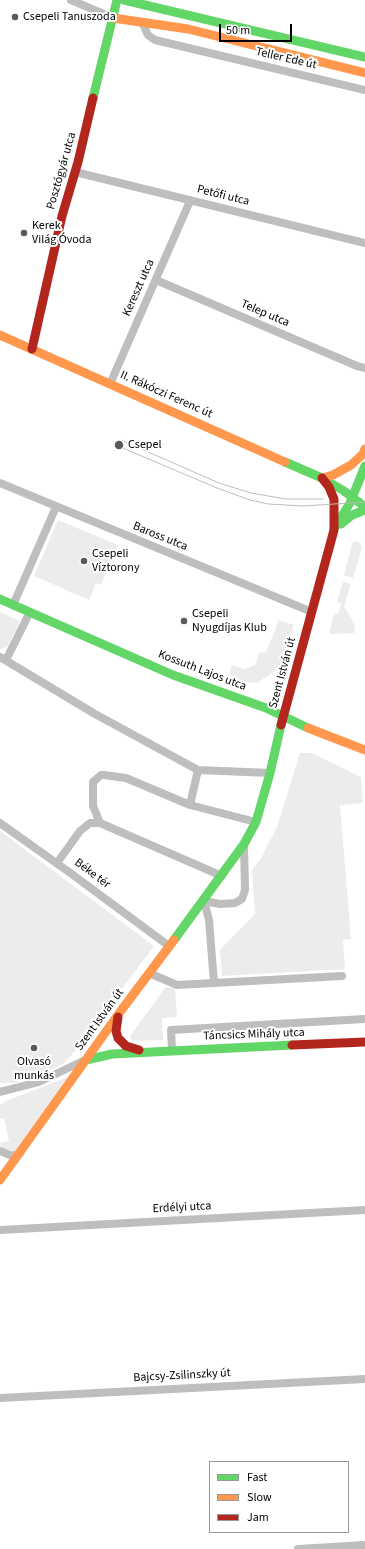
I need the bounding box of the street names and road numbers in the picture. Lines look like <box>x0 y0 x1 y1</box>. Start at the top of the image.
street label: Teller Ede út <box>254 45 318 73</box>
street label: Posztógyár utca <box>44 131 80 211</box>
street label: Petőfi utca <box>195 183 251 209</box>
street label: Kereszt utca <box>120 257 158 319</box>
street label: Telep utca <box>238 297 292 331</box>
street label: II. Rákóczi Ferenc út <box>118 368 214 422</box>
street label: Baross utca <box>130 519 190 555</box>
street label: Szent István út <box>267 636 299 710</box>
street label: Kossuth Lajos utca <box>156 648 248 694</box>
street label: Béke tér <box>71 856 113 892</box>
street label: Szent István út <box>73 986 127 1054</box>
street label: Táncsics Mihály utca <box>203 1026 305 1044</box>
street label: Erdélyi utca <box>152 1199 212 1217</box>
street label: Bajcsy-Zsilinszky út <box>133 1366 231 1386</box>

